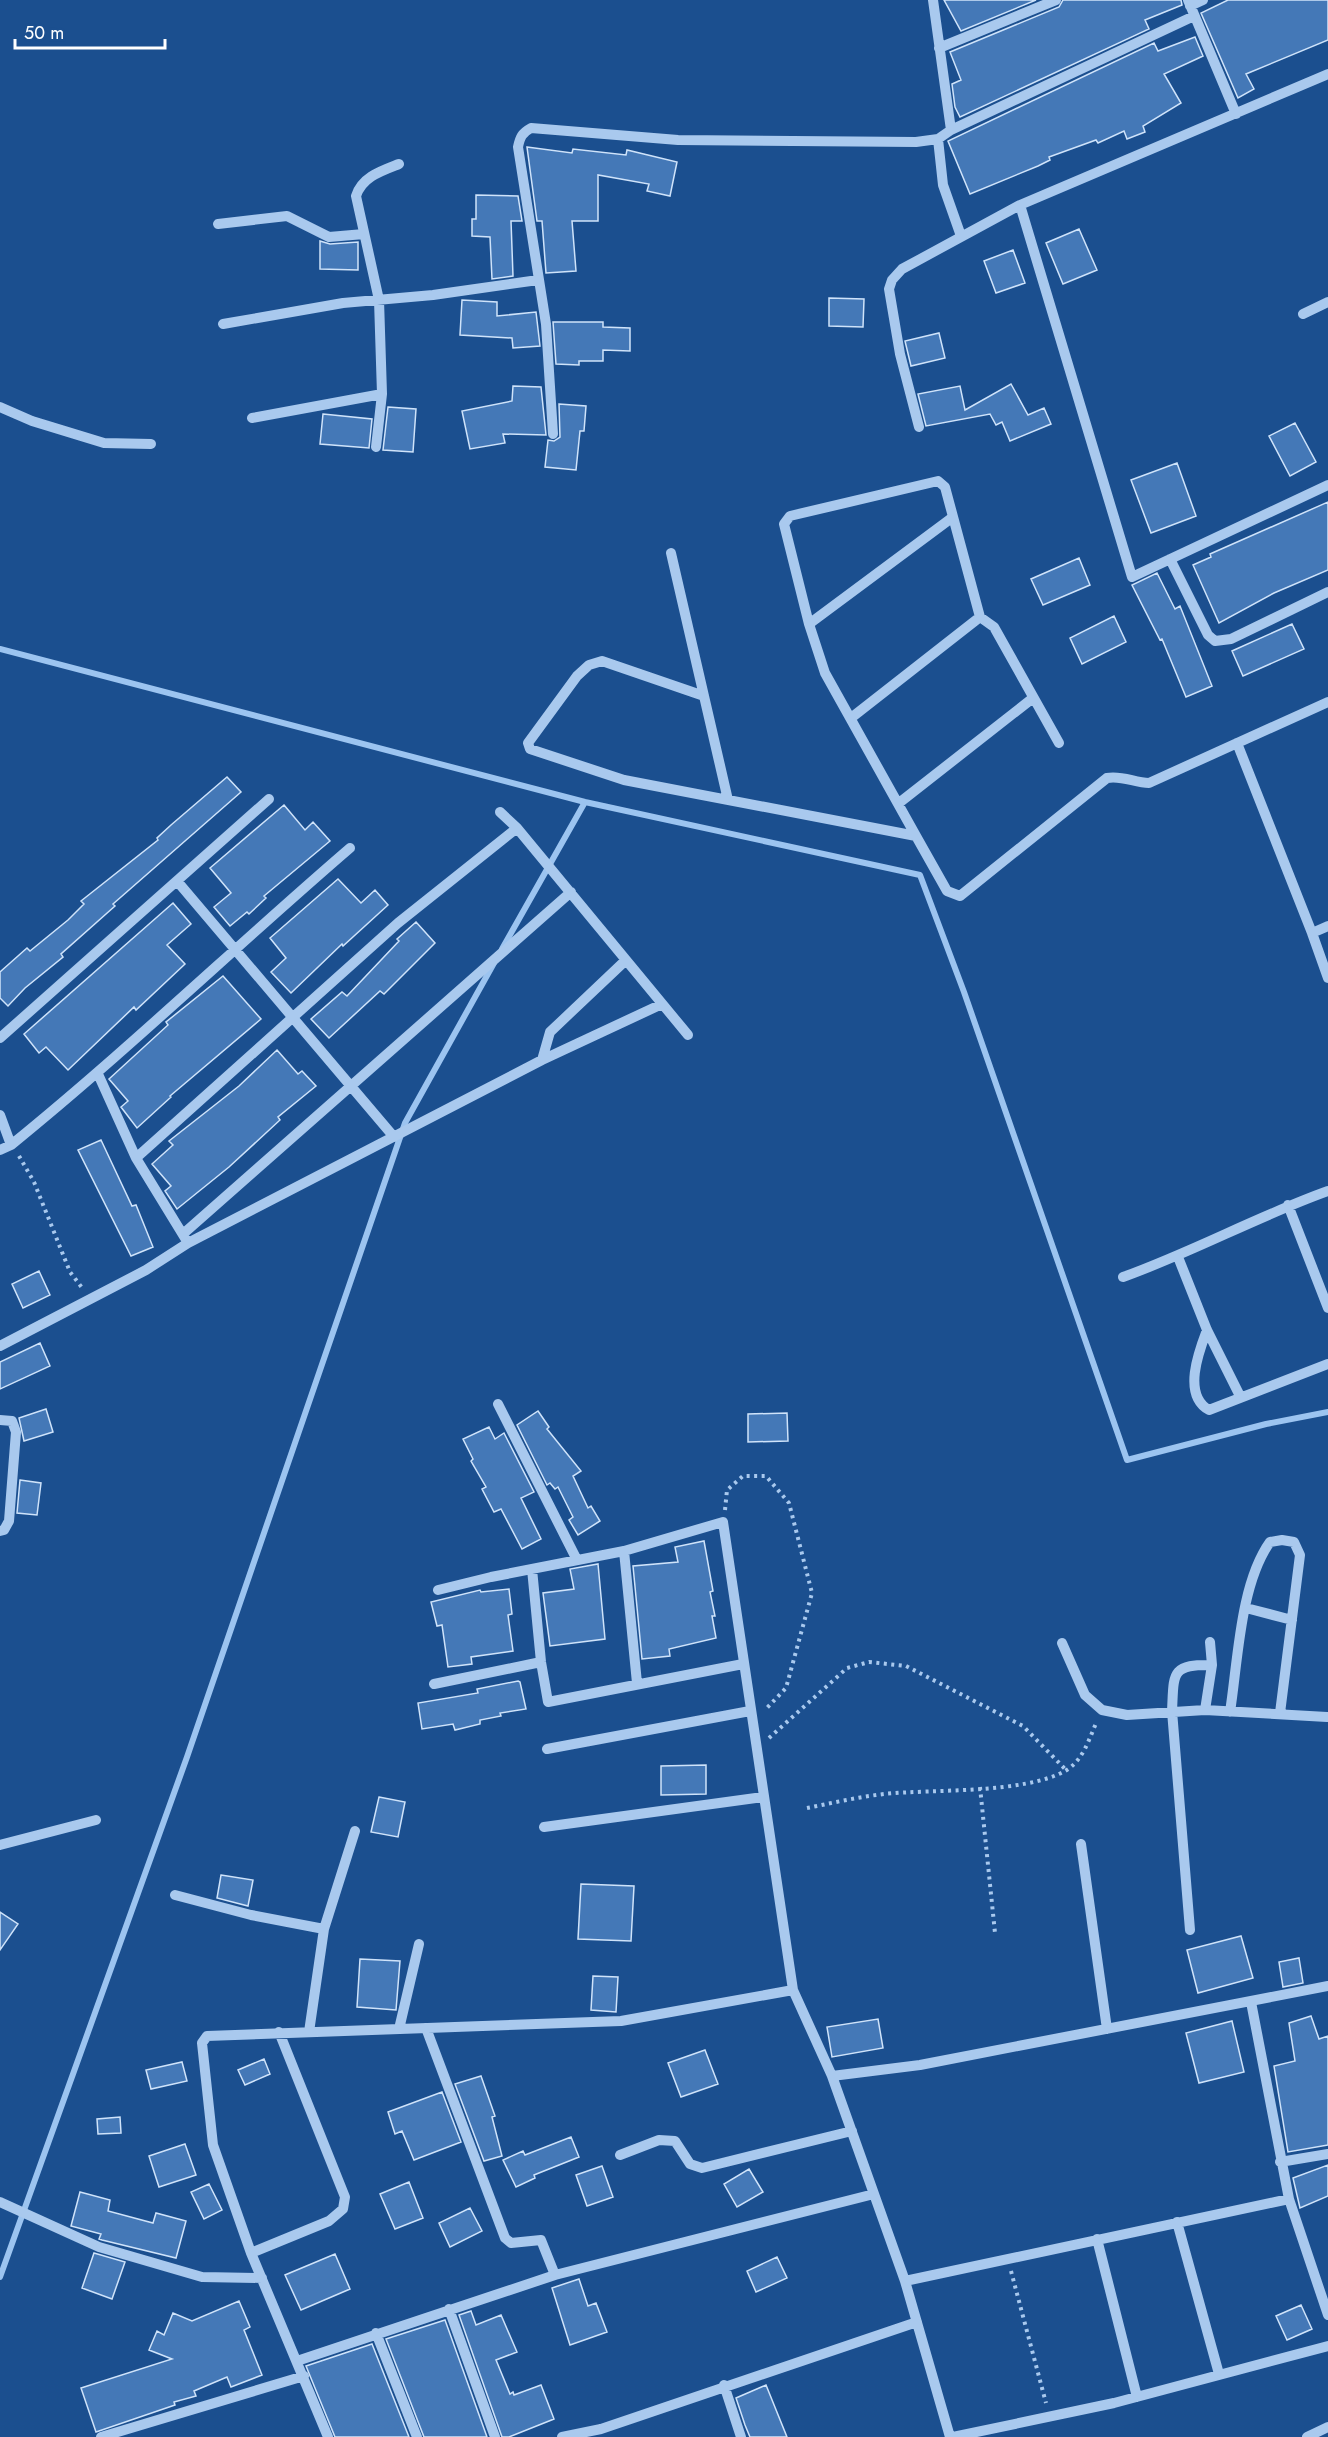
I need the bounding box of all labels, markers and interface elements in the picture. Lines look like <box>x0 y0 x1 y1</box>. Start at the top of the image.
scale bar <box>15 12 165 50</box>
text: 50 m <box>24 20 64 46</box>

